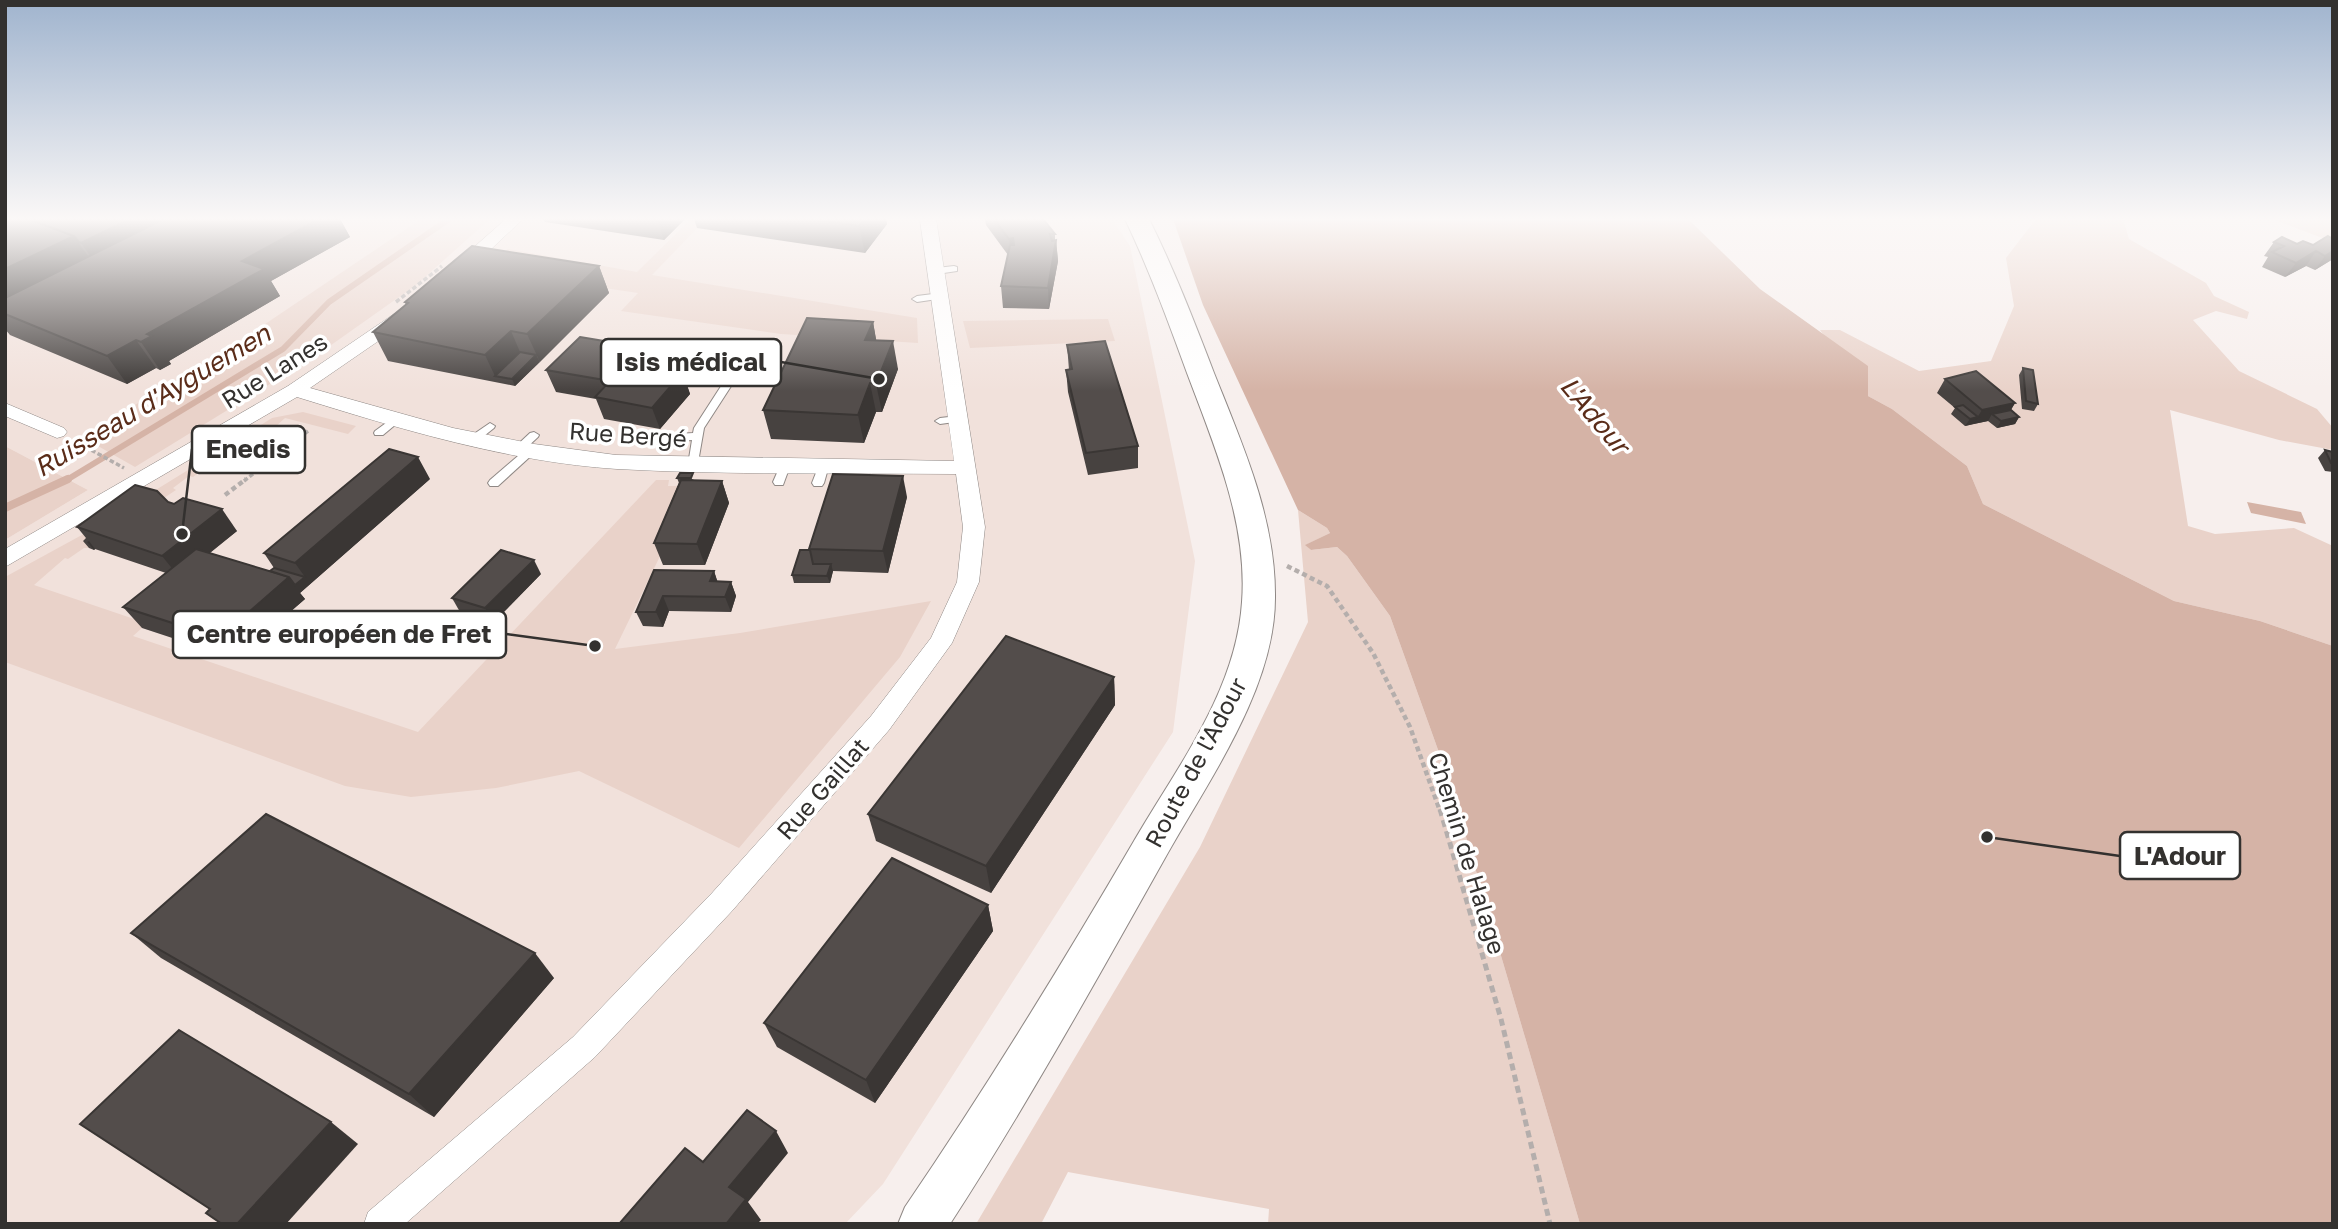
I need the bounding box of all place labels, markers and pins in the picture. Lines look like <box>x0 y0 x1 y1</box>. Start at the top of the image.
callout: Isis médical <box>601 339 781 386</box>
callout: Enedis <box>192 426 305 473</box>
callout: Centre européen de Fret <box>173 611 506 658</box>
callout: L'Adour <box>2120 832 2240 879</box>

